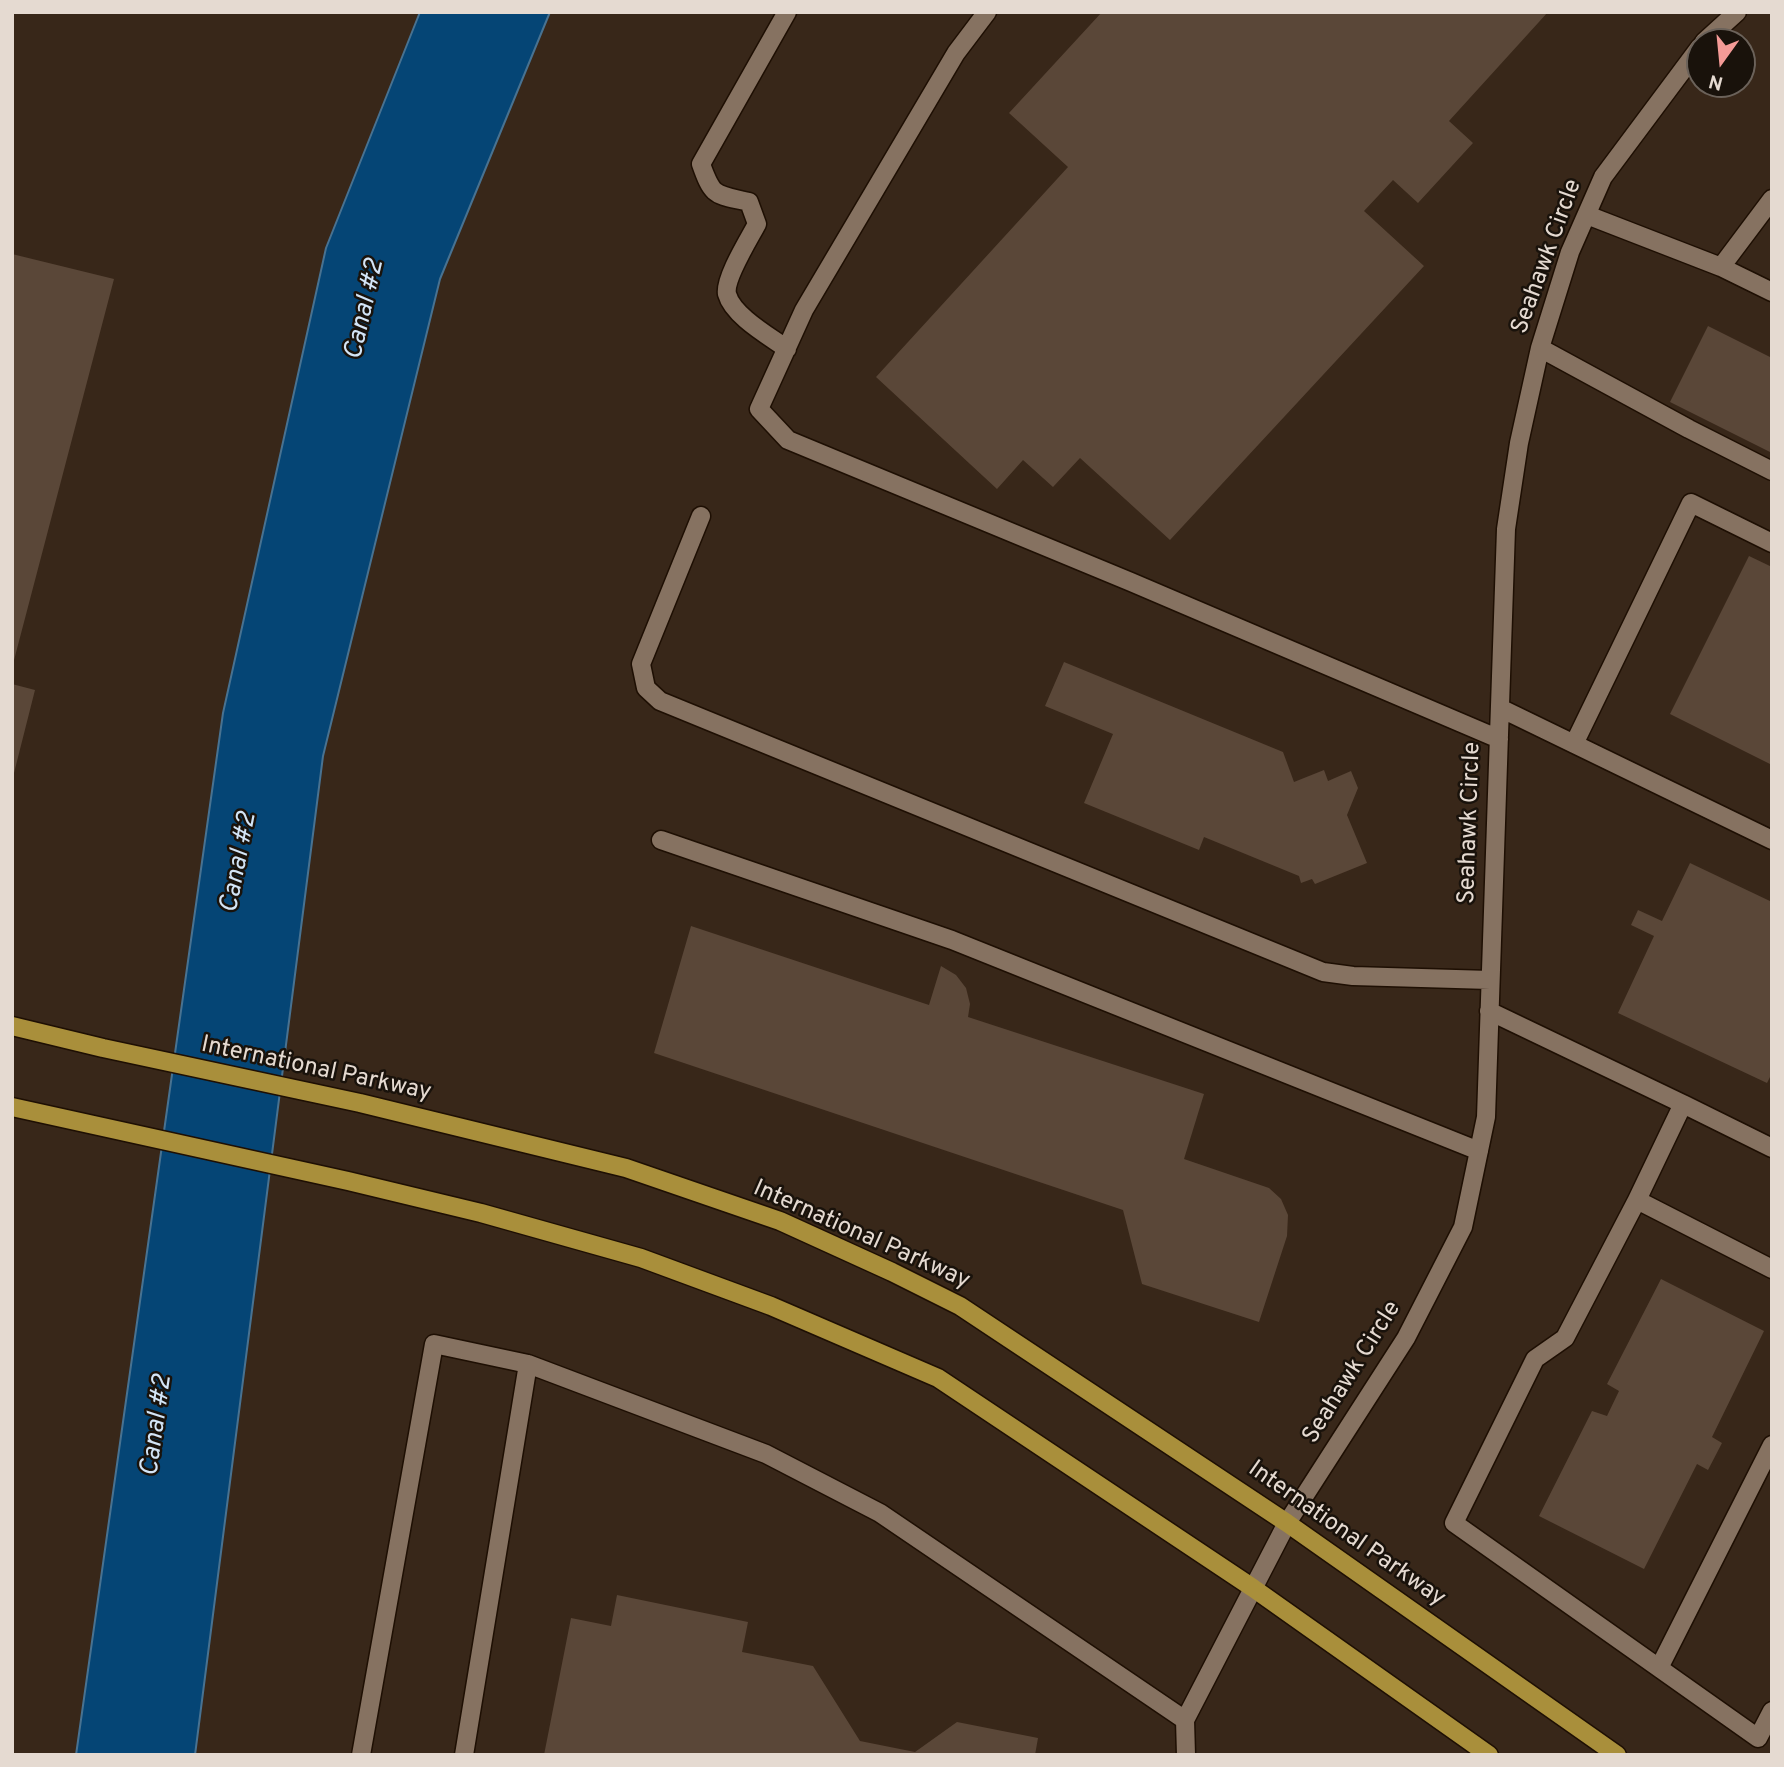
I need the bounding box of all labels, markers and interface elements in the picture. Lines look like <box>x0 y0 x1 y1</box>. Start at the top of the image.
north arrow <box>1686 28 1756 98</box>
text: N <box>1706 68 1726 95</box>
street label: Seahawk Circle <box>1507 176 1589 338</box>
water label: Canal #2 <box>339 257 393 363</box>
street label: Seahawk Circle <box>1454 741 1488 905</box>
water label: Canal #2 <box>215 810 265 916</box>
street label: International Parkway <box>198 1032 434 1108</box>
street label: International Parkway <box>748 1175 974 1297</box>
street label: Seahawk Circle <box>1298 1296 1408 1450</box>
water label: Canal #2 <box>135 1373 181 1479</box>
street label: International Parkway <box>1242 1456 1450 1614</box>

